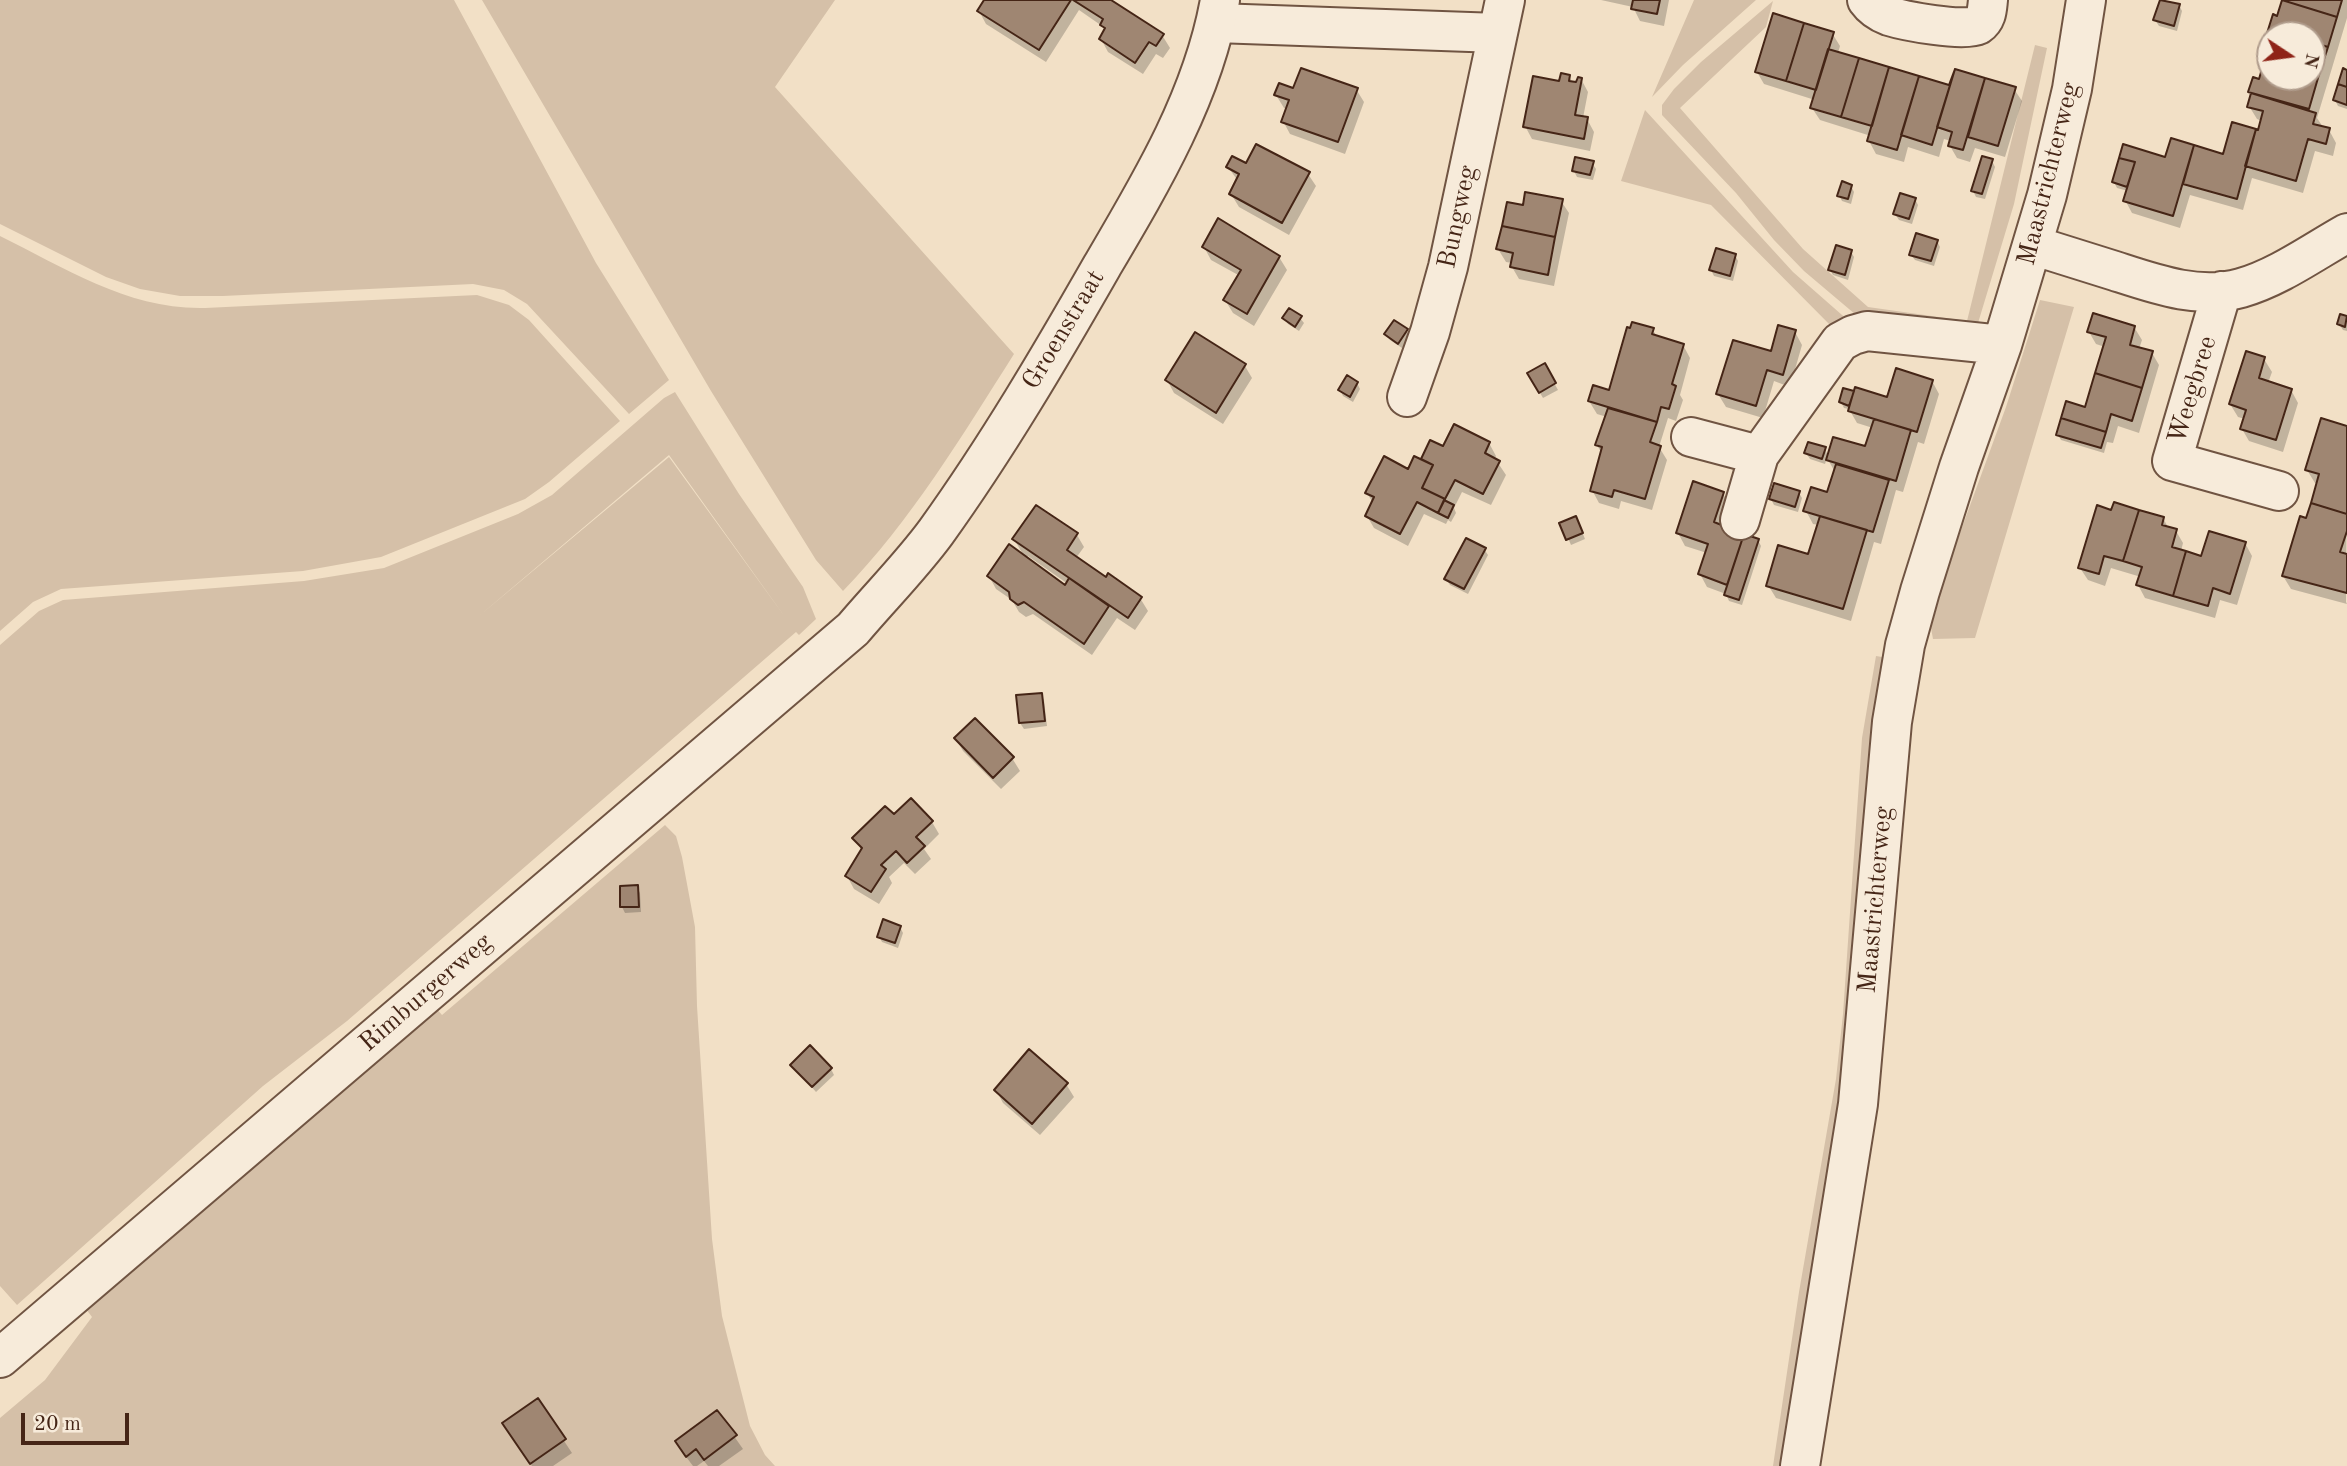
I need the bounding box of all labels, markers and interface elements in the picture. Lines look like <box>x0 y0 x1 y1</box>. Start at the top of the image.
north arrow <box>2256 21 2326 91</box>
text: N <box>2299 51 2321 70</box>
street label: Maastrichterweg <box>2011 79 2087 269</box>
street label: Bungweg <box>1432 162 1484 272</box>
street label: Groenstraat <box>1016 264 1112 396</box>
street label: Weegbree <box>2162 332 2224 448</box>
street label: Maastrichterweg <box>1852 805 1900 995</box>
street label: Rimburgerweg <box>353 927 499 1059</box>
scale bar <box>24 1400 133 1444</box>
text: 20 m <box>34 1414 81 1435</box>

